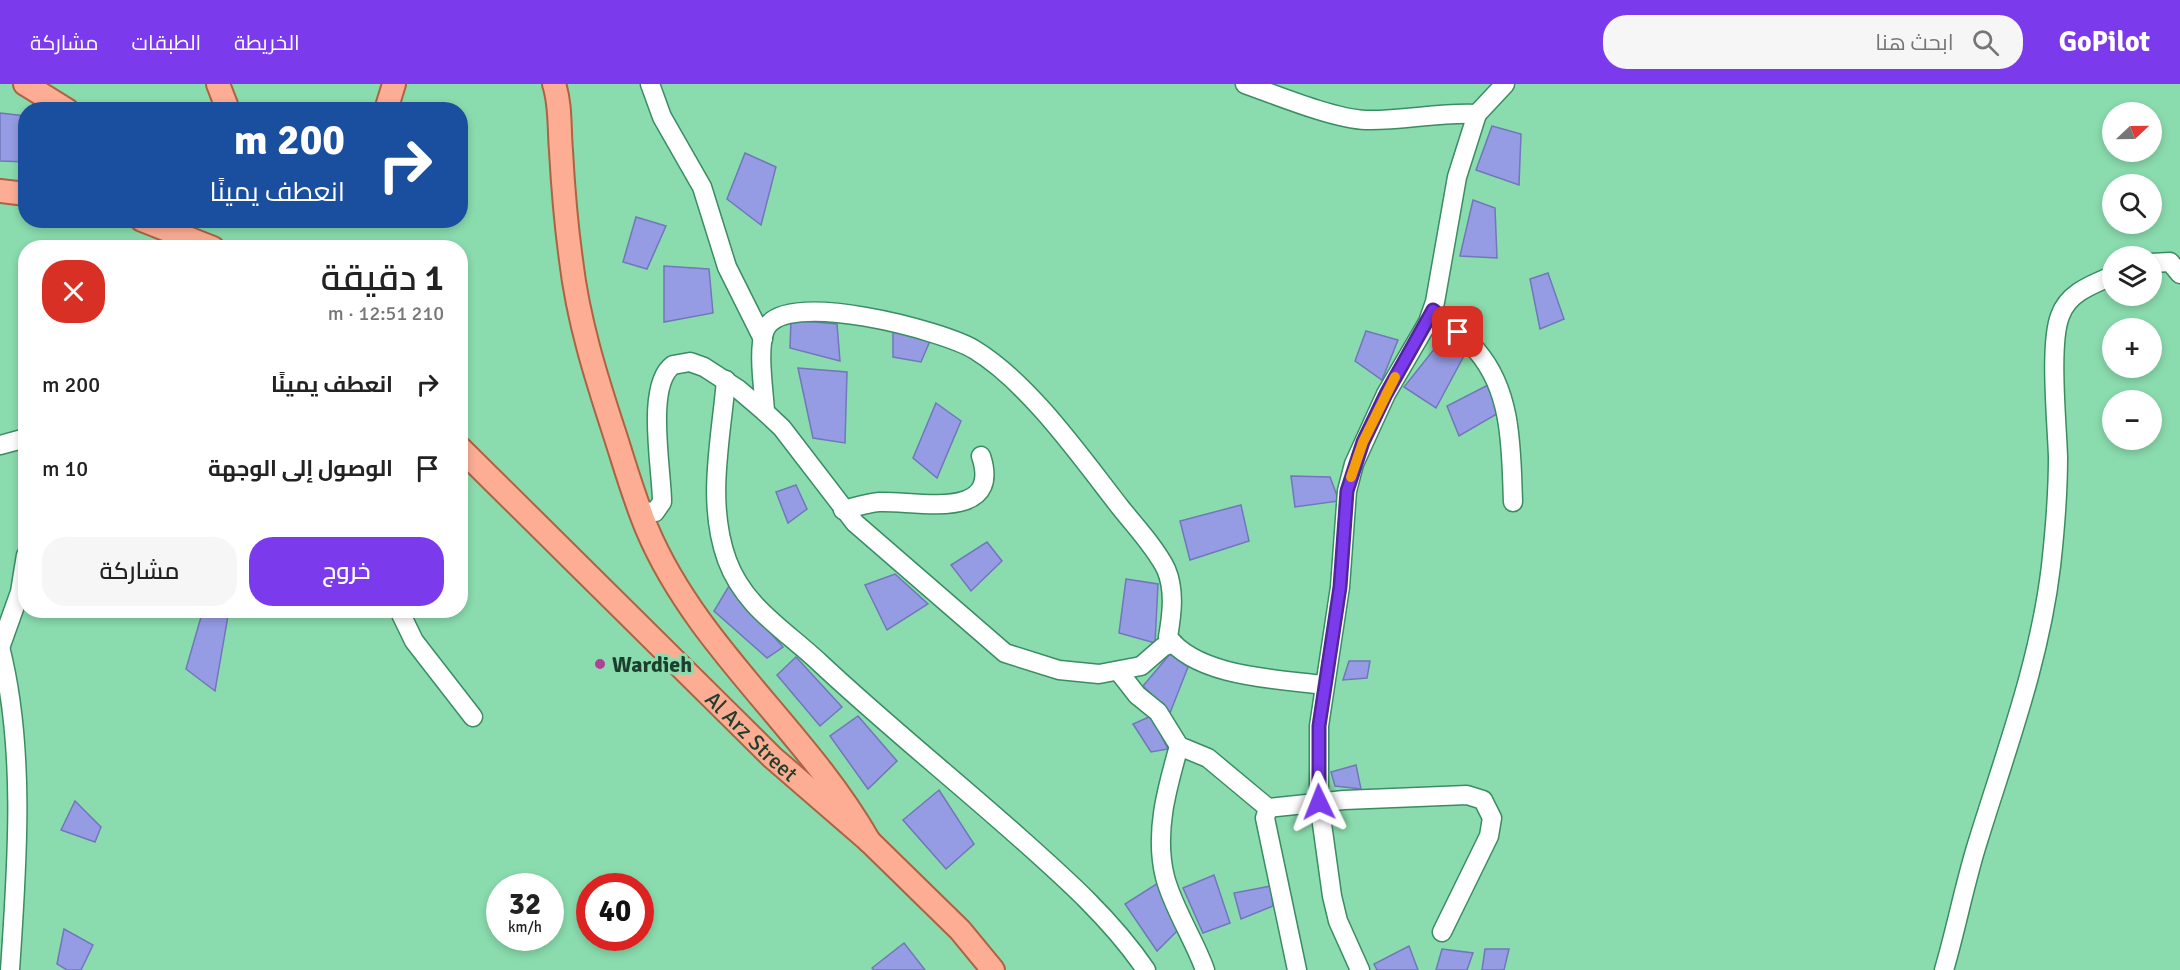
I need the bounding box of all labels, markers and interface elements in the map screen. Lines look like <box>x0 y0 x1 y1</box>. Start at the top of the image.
search box <box>1603 15 2023 69</box>
text: GoPilot <box>2059 25 2150 59</box>
icon: search <box>1969 26 2002 59</box>
text: ابحث هنا <box>1875 29 1954 56</box>
text: مشاركة <box>30 30 99 56</box>
text: الطبقات <box>132 30 201 56</box>
text: الخريطة <box>234 30 300 56</box>
north arrow <box>2102 102 2162 162</box>
map controls <box>2102 102 2162 450</box>
text: 200 m <box>234 115 345 166</box>
icon: right <box>366 126 444 204</box>
button: search <box>2102 174 2162 234</box>
text: انعطف يمينًا <box>209 176 345 209</box>
button: layers <box>2102 246 2162 306</box>
text: 1 دقيقة <box>321 256 444 301</box>
button: close <box>42 260 105 323</box>
text: 210 m · 12:51 <box>328 301 444 326</box>
pin <box>1432 306 1483 357</box>
icon: arrive <box>1441 315 1474 348</box>
button: + <box>2102 318 2162 378</box>
icon: right <box>411 368 444 401</box>
text: 200 m <box>42 371 100 398</box>
text: انعطف يمينًا <box>271 371 393 398</box>
button: − <box>2102 390 2162 450</box>
icon: arrive <box>411 452 444 485</box>
text: 10 m <box>42 455 88 482</box>
text: الوصول إلى الوجهة <box>208 455 393 482</box>
button: مشاركة <box>42 537 237 606</box>
button: خروج <box>249 537 444 606</box>
place label: Wardieh <box>612 651 692 678</box>
marker: Wardieh <box>593 657 607 671</box>
street label: Al Arz Street <box>700 685 804 787</box>
position arrow <box>1287 770 1351 834</box>
speed limit sign: 40 <box>576 873 654 951</box>
text: 32 <box>509 886 541 923</box>
text: km/h <box>508 918 542 936</box>

